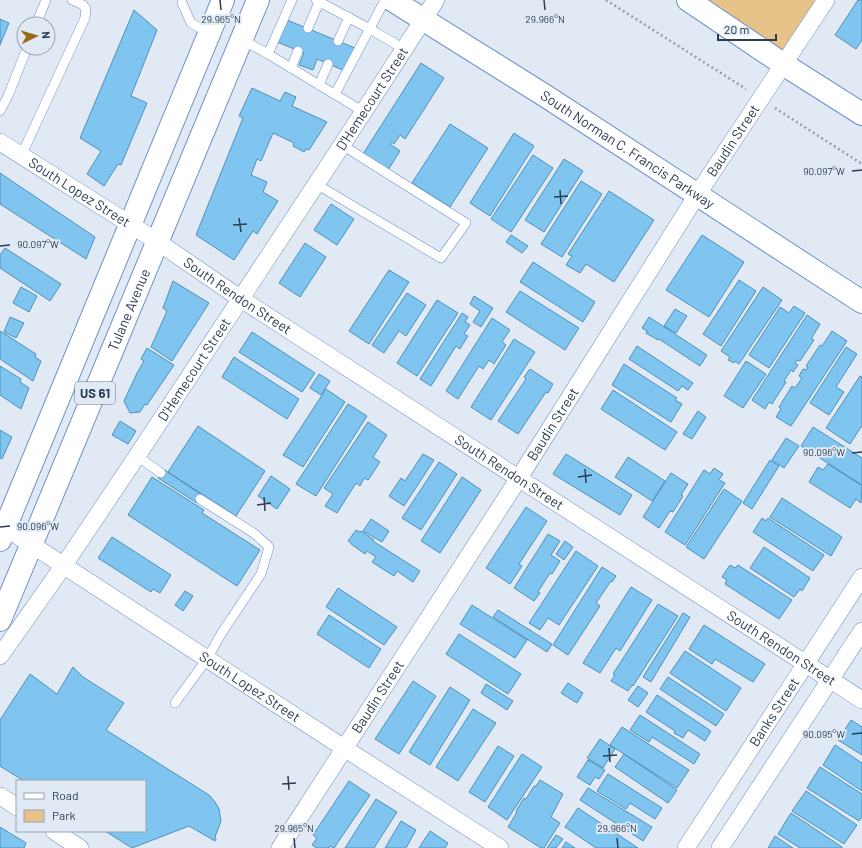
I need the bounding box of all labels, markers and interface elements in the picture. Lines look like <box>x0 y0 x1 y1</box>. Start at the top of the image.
text: 29.965°N <box>201 13 241 25</box>
text: 29.966°N <box>525 13 565 25</box>
north arrow <box>16 16 56 56</box>
scale bar <box>718 16 776 42</box>
text: 20 m <box>724 22 750 36</box>
text: N <box>40 31 53 39</box>
street label: D'Hemecourt Street <box>332 44 411 154</box>
street label: South Norman C. Francis Parkway <box>538 86 719 212</box>
street label: Baudin Street <box>702 101 763 180</box>
street label: South Lopez Street <box>26 153 134 230</box>
text: 90.097°W <box>803 165 845 177</box>
text: 90.097°W <box>17 238 59 250</box>
street label: South Rendon Street <box>181 253 295 337</box>
street label: Tulane Avenue <box>104 266 153 353</box>
street label: D'Hemecourt Street <box>153 314 234 424</box>
road number: US 61 <box>75 382 115 404</box>
street label: Baudin Street <box>523 384 582 464</box>
street label: South Rendon Street <box>452 430 567 513</box>
text: 90.096°W <box>803 446 845 458</box>
text: 90.096°W <box>17 520 59 532</box>
street label: South Rendon Street <box>724 606 839 689</box>
street label: South Lopez Street <box>196 647 304 725</box>
street label: Baudin Street <box>348 657 407 736</box>
street label: Banks Street <box>745 674 802 749</box>
text: 90.095°W <box>803 728 845 740</box>
legend <box>16 780 146 832</box>
text: Road <box>52 788 79 802</box>
text: Park <box>52 808 76 822</box>
text: 29.965°N <box>274 822 314 834</box>
text: 29.966°N <box>597 822 637 834</box>

